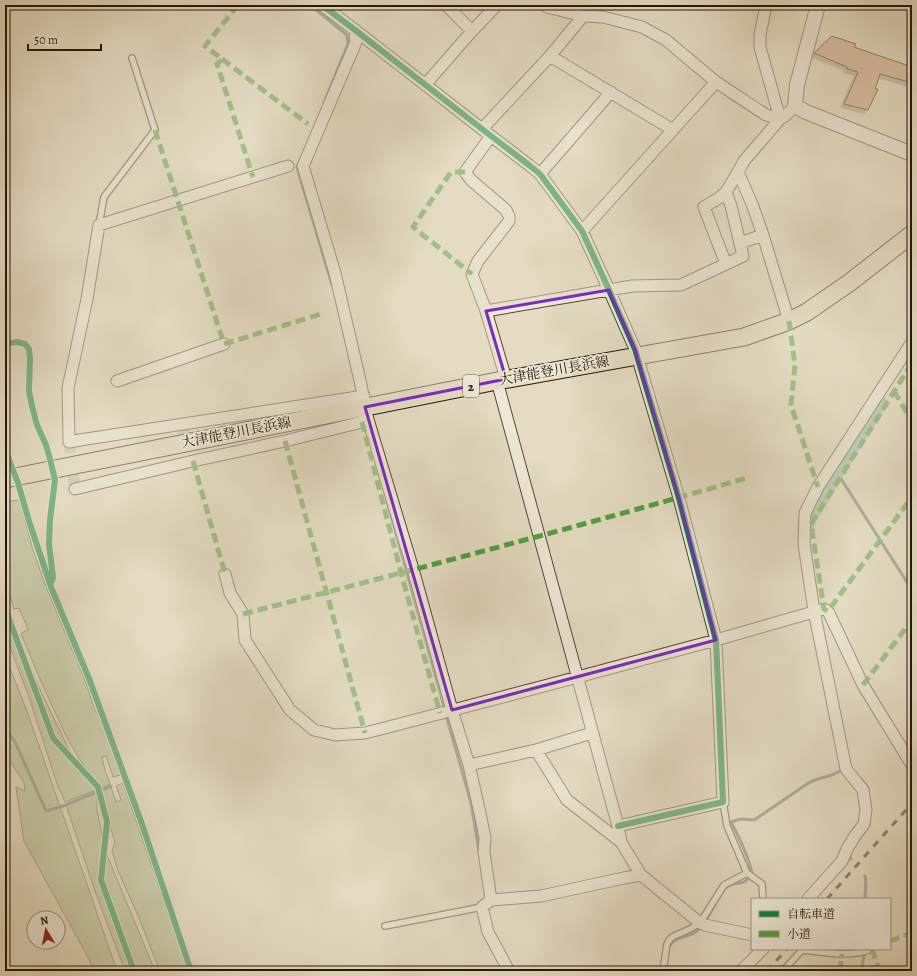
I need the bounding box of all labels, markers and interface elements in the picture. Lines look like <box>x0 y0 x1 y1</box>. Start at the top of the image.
scale bar <box>28 26 101 52</box>
text: 50 m <box>34 32 58 48</box>
street label: 大津能登川長浜線 <box>497 351 611 390</box>
road number: 2 <box>463 375 479 397</box>
street label: 大津能登川長浜線 <box>179 412 293 453</box>
legend <box>751 898 891 950</box>
text: 自転車道 <box>787 906 835 922</box>
north arrow <box>26 910 66 950</box>
text: N <box>39 913 50 929</box>
text: 小道 <box>787 926 811 942</box>

